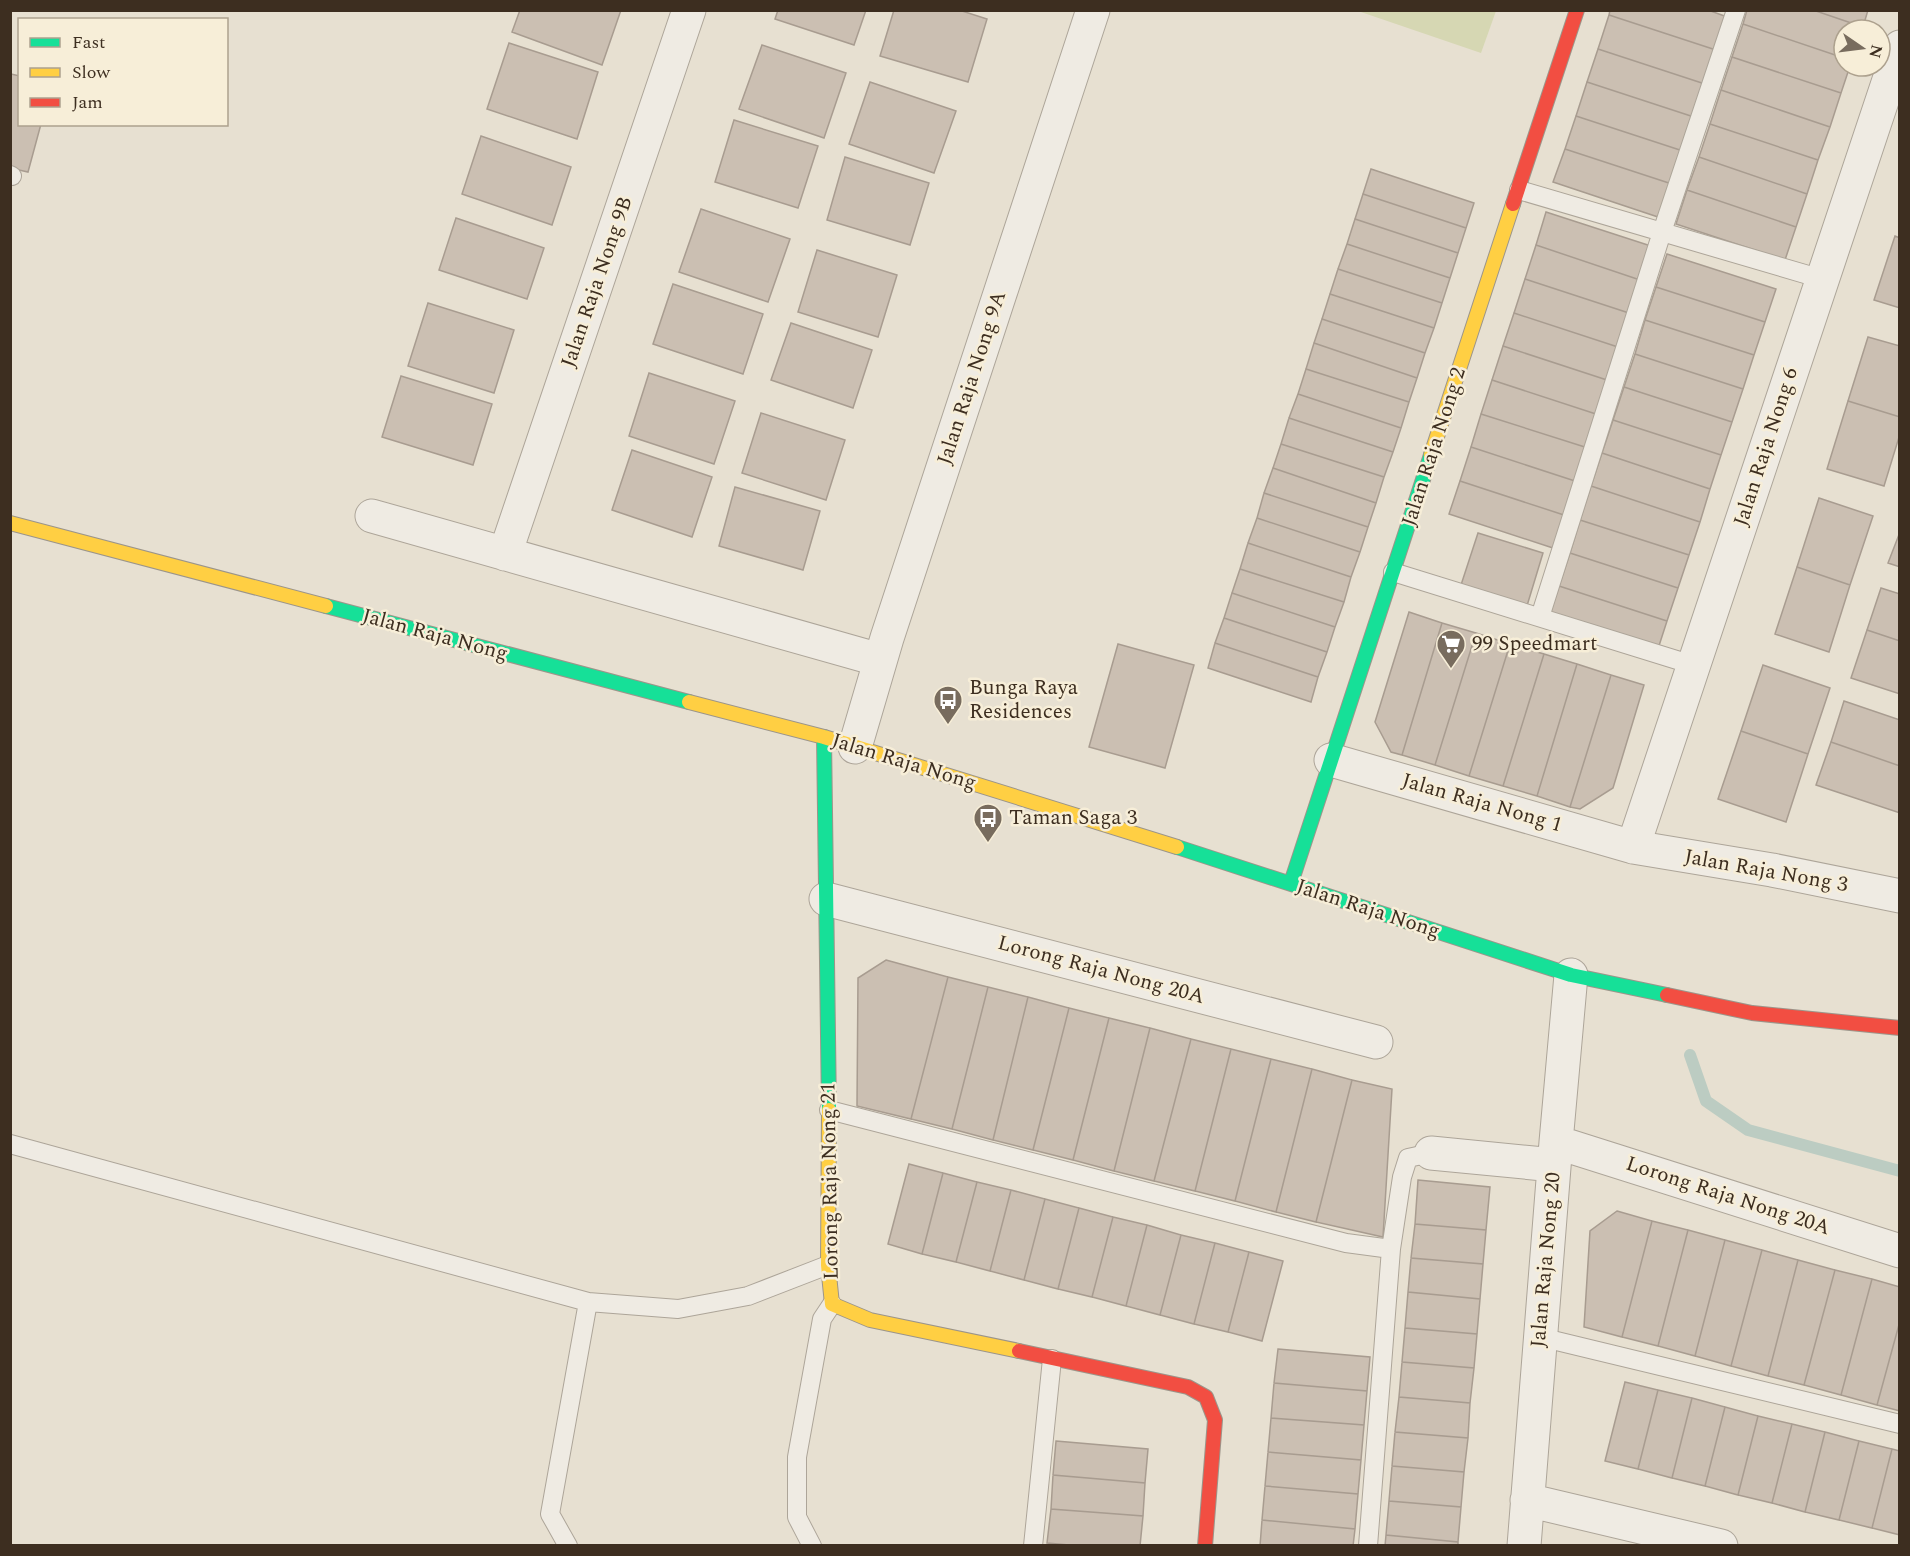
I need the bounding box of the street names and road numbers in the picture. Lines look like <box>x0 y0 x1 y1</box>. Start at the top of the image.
street label: Jalan Raja Nong 9B <box>553 192 641 372</box>
street label: Jalan Raja Nong 9A <box>929 287 1015 469</box>
street label: Jalan Raja Nong 2 <box>1393 363 1475 531</box>
street label: Jalan Raja Nong 6 <box>1725 363 1807 531</box>
street label: Jalan Raja Nong <box>358 600 512 670</box>
street label: Jalan Raja Nong <box>828 725 980 799</box>
street label: Jalan Raja Nong 1 <box>1398 765 1566 841</box>
street label: Jalan Raja Nong 3 <box>1682 841 1851 901</box>
street label: Jalan Raja Nong <box>1292 871 1444 947</box>
street label: Lorong Raja Nong 20A <box>994 927 1208 1013</box>
street label: Lorong Raja Nong 21 <box>812 1082 848 1280</box>
street label: Lorong Raja Nong 20A <box>1622 1148 1835 1244</box>
street label: Jalan Raja Nong 20 <box>1522 1171 1570 1349</box>

